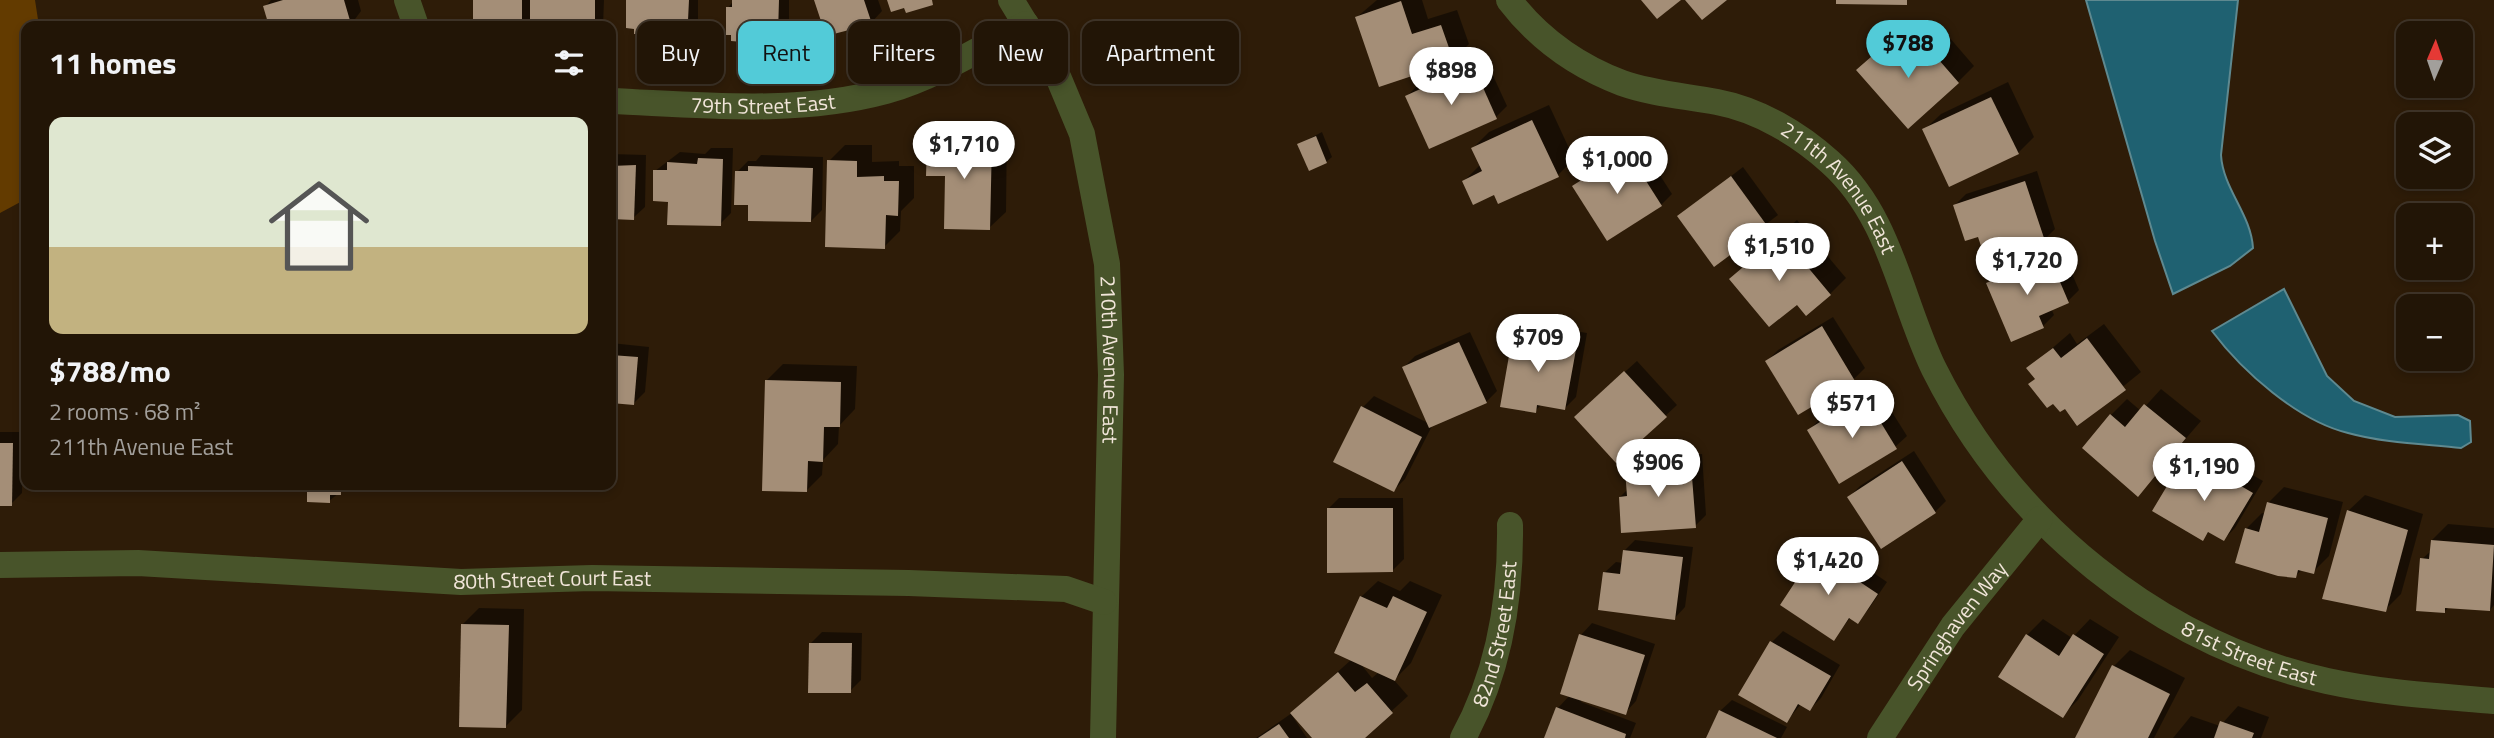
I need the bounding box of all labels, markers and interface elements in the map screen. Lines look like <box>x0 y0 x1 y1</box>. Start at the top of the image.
pin: $788 <box>1867 20 1949 80</box>
chip: Buy <box>637 21 724 84</box>
chip: Rent <box>738 21 834 84</box>
chip: Filters <box>848 21 960 84</box>
chip: New <box>974 21 1068 84</box>
chip: Apartment <box>1082 21 1239 84</box>
north arrow <box>2396 21 2473 98</box>
map controls <box>2396 21 2473 371</box>
text: $788 <box>1882 25 1934 60</box>
text: 11 homes <box>49 40 176 86</box>
icon: filters <box>550 44 588 82</box>
pin: $898 <box>1410 48 1492 107</box>
text: $898 <box>1425 52 1477 87</box>
street label: 79th Street East <box>690 84 838 122</box>
button: layers <box>2396 112 2473 189</box>
street label: 211th Avenue East <box>1775 113 1905 259</box>
pin: $1,710 <box>907 122 1021 181</box>
text: $1,710 <box>929 126 999 161</box>
pin: $1,000 <box>1560 136 1674 196</box>
text: $1,000 <box>1582 141 1652 176</box>
icon: home <box>256 163 382 289</box>
button: + <box>2396 203 2473 280</box>
pin: $1,510 <box>1722 224 1836 283</box>
text: $1,510 <box>1744 228 1814 263</box>
pin: $1,720 <box>1970 238 2084 297</box>
text: $1,720 <box>1992 242 2062 277</box>
street label: 210th Avenue East <box>1092 275 1128 445</box>
button: − <box>2396 294 2473 371</box>
pin: $709 <box>1497 314 1579 374</box>
text: $709 <box>1512 319 1564 354</box>
text: $788/mo <box>49 348 171 394</box>
pin: $571 <box>1811 380 1893 440</box>
text: $571 <box>1826 385 1878 420</box>
text: 2 rooms · 68 m² <box>49 394 200 429</box>
text: 211th Avenue East <box>49 429 233 464</box>
pin: $906 <box>1617 440 1699 499</box>
text: $906 <box>1632 444 1684 479</box>
pin: $1,190 <box>2147 444 2261 503</box>
text: $1,190 <box>2169 448 2239 483</box>
pin: $1,420 <box>1771 538 1885 597</box>
text: $1,420 <box>1793 542 1863 577</box>
street label: Springhaven Way <box>1898 554 2014 697</box>
street label: 82nd Street East <box>1463 560 1524 712</box>
street label: 80th Street Court East <box>453 561 652 597</box>
street label: 81st Street East <box>2176 612 2321 693</box>

